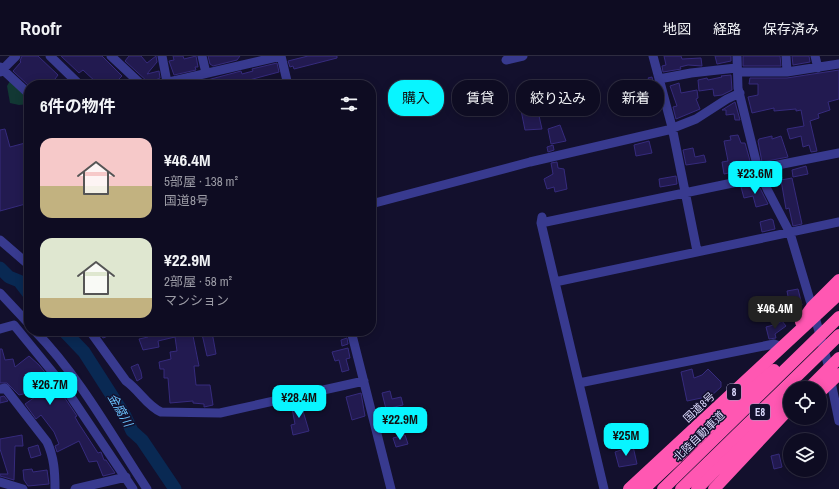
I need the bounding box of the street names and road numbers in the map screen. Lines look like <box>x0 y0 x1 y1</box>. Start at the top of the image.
road number: 8 <box>727 384 741 400</box>
street label: 国道8号 <box>680 389 718 425</box>
road number: E8 <box>750 404 770 420</box>
street label: 北陸自動車道 <box>670 408 728 464</box>

